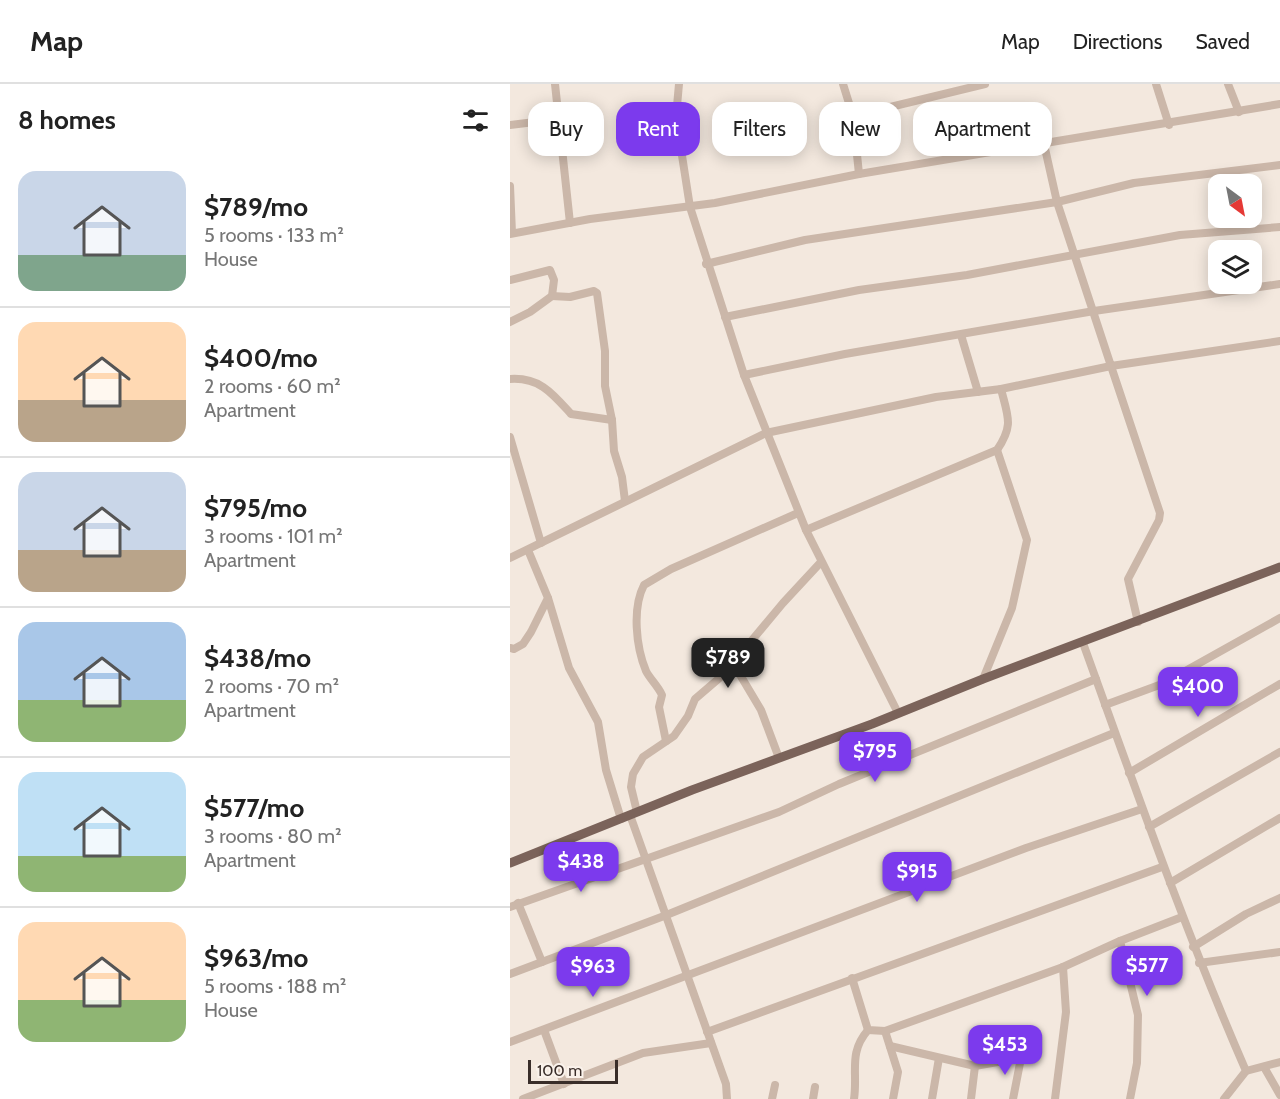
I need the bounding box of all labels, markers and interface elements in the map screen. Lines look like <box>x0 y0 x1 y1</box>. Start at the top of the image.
text: Map <box>30 24 83 58</box>
text: Map <box>1001 29 1040 54</box>
text: Directions <box>1073 29 1162 54</box>
text: Saved <box>1195 29 1250 54</box>
chip: Buy <box>528 102 604 156</box>
chip: Rent <box>616 102 700 156</box>
chip: Filters <box>712 102 807 156</box>
chip: New <box>819 102 901 156</box>
chip: Apartment <box>913 102 1052 156</box>
text: 8 homes <box>18 104 116 136</box>
icon: filters <box>459 104 492 137</box>
north arrow <box>1208 174 1262 228</box>
map controls <box>1208 174 1262 294</box>
text: $789/mo <box>204 191 308 223</box>
icon: home <box>66 195 138 267</box>
text: 5 rooms · 133 m² <box>204 223 344 247</box>
button: layers <box>1208 240 1262 294</box>
text: House <box>204 247 258 271</box>
text: $400/mo <box>204 342 318 374</box>
icon: home <box>66 346 138 418</box>
text: 2 rooms · 60 m² <box>204 374 341 398</box>
text: Apartment <box>204 398 296 422</box>
text: $795/mo <box>204 492 307 524</box>
icon: home <box>66 496 138 568</box>
text: 3 rooms · 101 m² <box>204 524 343 548</box>
text: Apartment <box>204 548 296 572</box>
pin: $789 <box>692 638 764 689</box>
text: $438/mo <box>204 642 311 674</box>
text: $789 <box>705 645 751 669</box>
icon: home <box>66 646 138 718</box>
pin: $400 <box>1162 667 1234 718</box>
text: 2 rooms · 70 m² <box>204 674 339 698</box>
text: $400 <box>1172 674 1224 698</box>
text: Apartment <box>204 698 296 722</box>
pin: $795 <box>839 732 911 783</box>
text: $795 <box>853 739 897 763</box>
text: $577/mo <box>204 792 304 824</box>
icon: home <box>66 796 138 868</box>
text: 3 rooms · 80 m² <box>204 824 342 848</box>
pin: $438 <box>545 842 617 893</box>
text: Apartment <box>204 848 296 872</box>
text: $438 <box>558 849 604 873</box>
pin: $915 <box>881 852 953 903</box>
text: $915 <box>897 859 937 883</box>
text: $963/mo <box>204 942 308 974</box>
icon: home <box>66 946 138 1018</box>
pin: $577 <box>1111 946 1183 997</box>
pin: $963 <box>557 947 629 998</box>
text: $577 <box>1126 953 1168 977</box>
text: $963 <box>571 954 615 978</box>
text: 5 rooms · 188 m² <box>204 974 346 998</box>
text: House <box>204 998 258 1022</box>
pin: $453 <box>969 1025 1041 1076</box>
text: $453 <box>982 1032 1028 1056</box>
scale bar <box>528 1057 618 1084</box>
text: 100 m <box>537 1061 582 1080</box>

